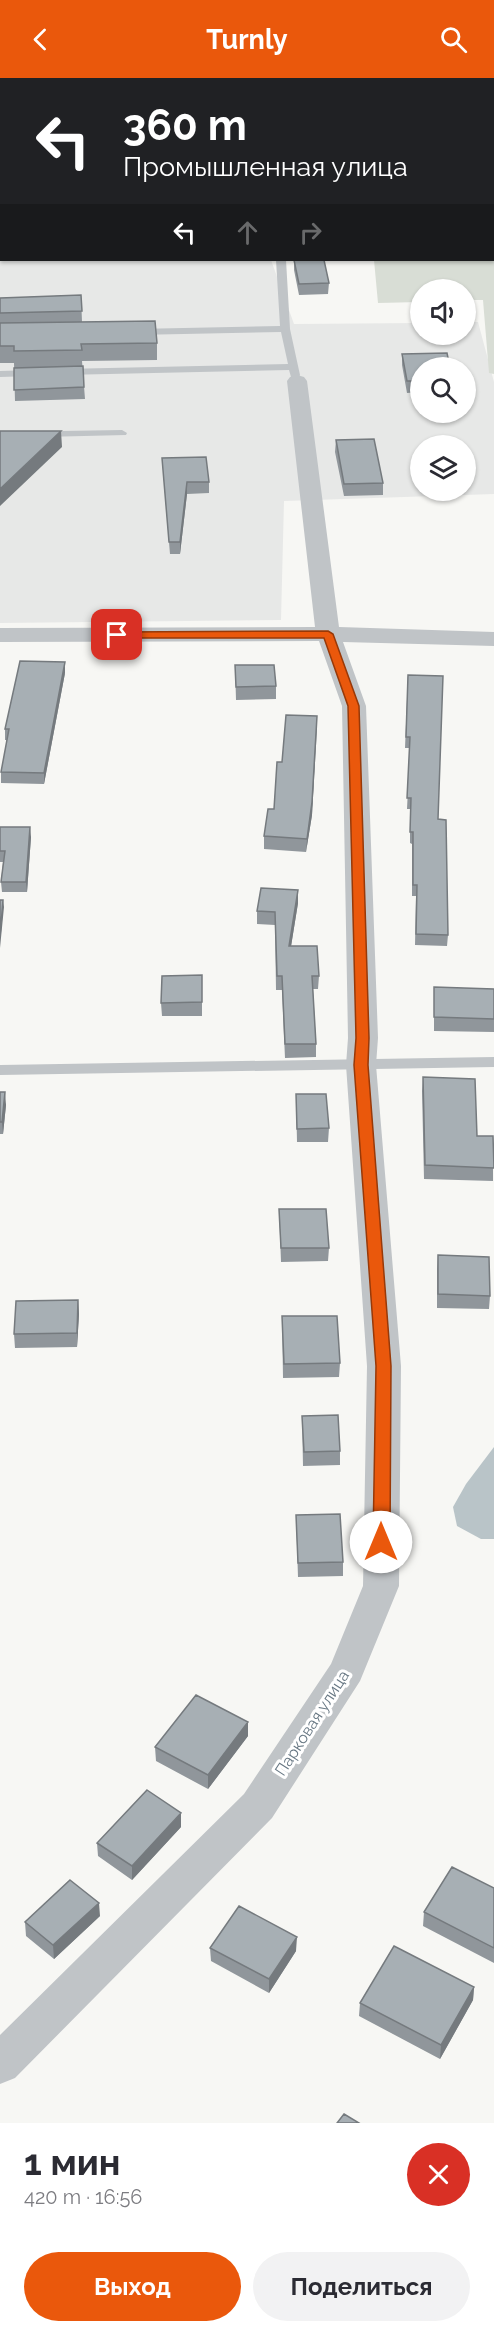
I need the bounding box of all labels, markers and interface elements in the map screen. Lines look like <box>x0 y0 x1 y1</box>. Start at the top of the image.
icon: back <box>24 23 57 56</box>
icon: search <box>437 23 470 56</box>
text: Turnly <box>206 24 288 55</box>
text: 360 m <box>123 101 247 150</box>
icon: left <box>24 102 102 180</box>
text: Промышленная улица <box>123 151 408 182</box>
icon: left <box>168 216 201 249</box>
icon: ahead <box>231 216 264 249</box>
icon: right <box>294 216 327 249</box>
map controls <box>410 279 476 501</box>
button: sound <box>410 279 476 345</box>
button: search <box>410 357 476 423</box>
button: layers <box>410 435 476 501</box>
pin <box>91 609 142 660</box>
icon: arrive <box>100 618 133 651</box>
position arrow <box>349 1510 413 1574</box>
street label: Парковая улица <box>271 1667 353 1779</box>
text: 1 мин <box>24 2141 120 2183</box>
button: close <box>407 2143 470 2206</box>
text: 420 m · 16:56 <box>24 2185 142 2209</box>
button: Выход <box>24 2252 241 2321</box>
button: Поделиться <box>253 2252 470 2321</box>

